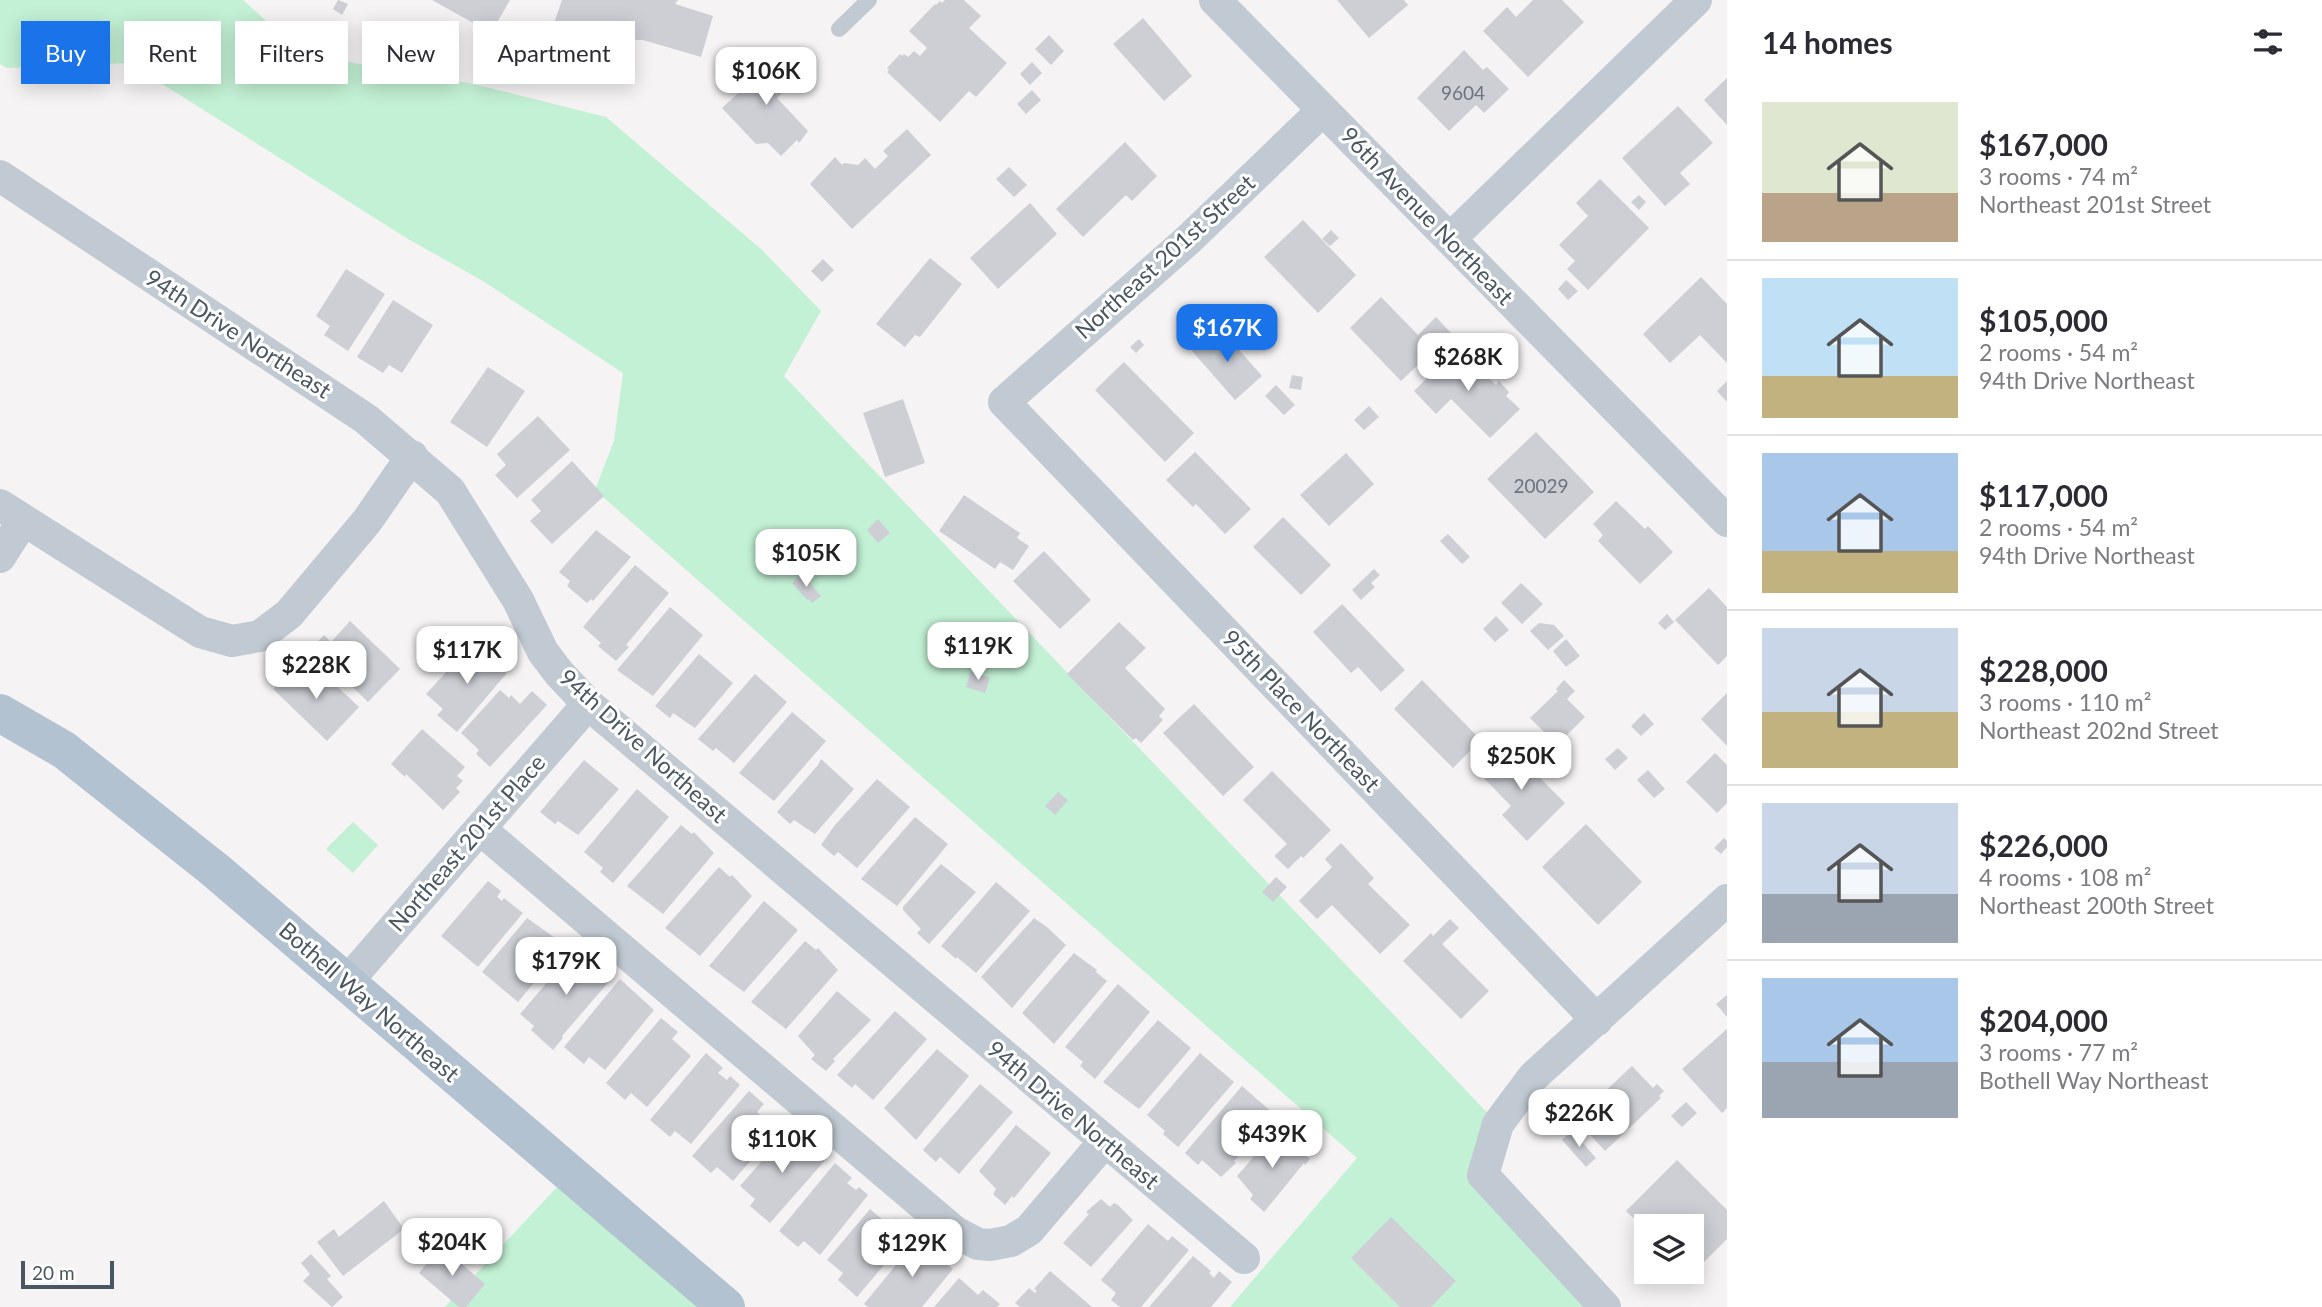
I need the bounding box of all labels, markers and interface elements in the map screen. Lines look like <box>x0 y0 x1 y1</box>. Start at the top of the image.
chip: Buy <box>21 21 110 84</box>
chip: Rent <box>124 21 221 84</box>
chip: Filters <box>235 21 348 84</box>
chip: New <box>362 21 459 84</box>
chip: Apartment <box>473 21 635 84</box>
icon: filters <box>2249 23 2287 61</box>
text: 14 homes <box>1762 24 1893 60</box>
pin: $106K <box>717 48 815 107</box>
text: $106K <box>731 56 801 84</box>
house number: 9604 <box>1441 81 1485 104</box>
street label: 96th Avenue Northeast <box>1336 121 1520 311</box>
text: $167,000 <box>1979 126 2108 162</box>
icon: home <box>1818 130 1902 214</box>
text: 3 rooms · 74 m² <box>1979 162 2138 190</box>
street label: Northeast 201st Street <box>1069 168 1260 344</box>
text: Northeast 201st Street <box>1979 190 2211 218</box>
street label: 94th Drive Northeast <box>140 263 337 404</box>
text: $105,000 <box>1979 302 2108 338</box>
pin: $167K <box>1178 304 1276 364</box>
icon: home <box>1818 306 1902 390</box>
text: $167K <box>1192 313 1262 341</box>
pin: $268K <box>1419 334 1517 393</box>
text: 2 rooms · 54 m² <box>1979 338 2138 366</box>
text: $268K <box>1433 342 1503 370</box>
text: 94th Drive Northeast <box>1979 366 2195 394</box>
house number: 20029 <box>1513 474 1569 497</box>
text: $117,000 <box>1979 477 2108 513</box>
icon: home <box>1818 481 1902 565</box>
text: 2 rooms · 54 m² <box>1979 513 2138 541</box>
pin: $105K <box>757 530 855 589</box>
text: $105K <box>771 538 841 566</box>
text: 94th Drive Northeast <box>1979 541 2195 569</box>
pin: $119K <box>929 622 1027 682</box>
street label: 95th Place Northeast <box>1217 623 1387 798</box>
pin: $117K <box>418 626 516 686</box>
text: $119K <box>943 631 1013 659</box>
text: $117K <box>432 635 502 663</box>
pin: $228K <box>267 642 365 701</box>
text: $228K <box>281 650 351 678</box>
text: $228,000 <box>1979 652 2108 688</box>
icon: home <box>1818 656 1902 740</box>
street label: 94th Drive Northeast <box>554 663 734 828</box>
text: 3 rooms · 110 m² <box>1979 688 2151 716</box>
text: Northeast 202nd Street <box>1979 716 2219 744</box>
pin: $250K <box>1472 732 1570 792</box>
text: $250K <box>1486 741 1556 769</box>
street label: Northeast 201st Place <box>382 748 551 936</box>
text: $226,000 <box>1979 827 2108 863</box>
icon: home <box>1818 831 1902 915</box>
text: 4 rooms · 108 m² <box>1979 863 2151 891</box>
text: Northeast 200th Street <box>1979 891 2214 919</box>
street label: Bothell Way Northeast <box>274 915 466 1088</box>
pin: $179K <box>517 937 615 997</box>
text: $179K <box>531 946 601 974</box>
text: $204,000 <box>1979 1002 2108 1038</box>
icon: home <box>1818 1006 1902 1090</box>
street label: 94th Drive Northeast <box>982 1034 1166 1195</box>
text: 3 rooms · 77 m² <box>1979 1038 2138 1066</box>
text: Bothell Way Northeast <box>1979 1066 2209 1094</box>
pin: $226K <box>1530 1090 1628 1149</box>
text: $226K <box>1544 1098 1614 1126</box>
pin: $439K <box>1223 1110 1321 1170</box>
pin: $110K <box>733 1116 831 1175</box>
text: $439K <box>1237 1119 1307 1147</box>
text: $110K <box>747 1124 817 1152</box>
map controls <box>1634 1214 1704 1284</box>
button: layers <box>1634 1214 1704 1284</box>
pin: $204K <box>403 1218 501 1278</box>
pin: $129K <box>863 1220 961 1279</box>
text: $204K <box>417 1227 487 1255</box>
text: $129K <box>877 1228 947 1256</box>
scale bar <box>21 1258 114 1290</box>
text: 20 m <box>32 1261 75 1284</box>

